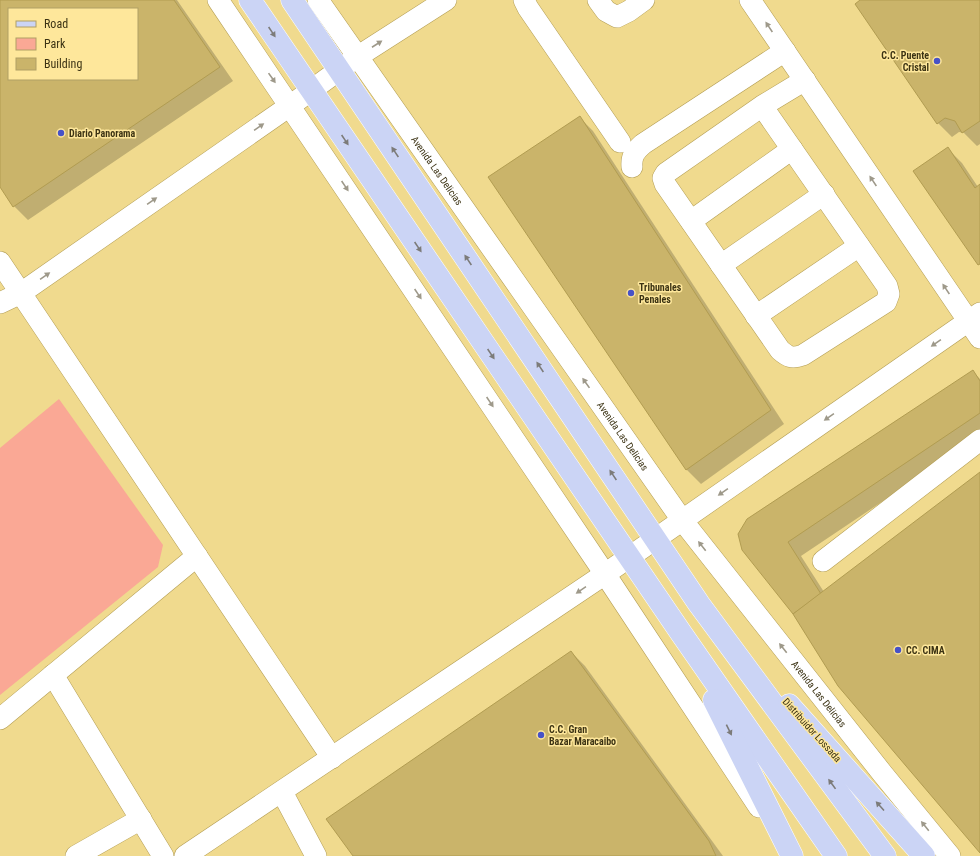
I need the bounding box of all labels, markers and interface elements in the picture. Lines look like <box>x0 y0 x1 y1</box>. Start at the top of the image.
legend <box>8 8 138 80</box>
text: Road <box>44 17 68 31</box>
one-way arrow <box>765 22 773 32</box>
one-way arrow <box>268 27 276 37</box>
text: Park <box>44 37 66 51</box>
one-way arrow <box>371 40 382 48</box>
place label: C.C. Puente Cristal <box>881 50 929 73</box>
marker: C.C. Puente Cristal <box>932 56 942 66</box>
text: Building <box>44 57 82 71</box>
one-way arrow <box>268 73 276 84</box>
one-way arrow <box>254 123 264 131</box>
marker: Diario Panorama <box>56 128 66 138</box>
place label: Diario Panorama <box>69 128 136 139</box>
one-way arrow <box>341 134 349 145</box>
street label: Avenida Las Delicias <box>409 134 465 207</box>
one-way arrow <box>391 147 399 157</box>
one-way arrow <box>869 176 877 186</box>
one-way arrow <box>341 181 349 191</box>
one-way arrow <box>146 198 158 205</box>
one-way arrow <box>414 242 422 252</box>
one-way arrow <box>464 254 472 265</box>
one-way arrow <box>40 272 51 280</box>
place label: Tribunales Penales <box>639 282 682 305</box>
one-way arrow <box>942 283 950 294</box>
one-way arrow <box>414 288 421 300</box>
marker: Tribunales Penales <box>626 288 636 298</box>
one-way arrow <box>931 339 941 347</box>
one-way arrow <box>488 349 495 360</box>
one-way arrow <box>537 362 544 373</box>
one-way arrow <box>582 378 590 388</box>
one-way arrow <box>486 397 494 407</box>
street label: Avenida Las Delicias <box>595 399 651 473</box>
one-way arrow <box>824 413 835 421</box>
one-way arrow <box>609 470 617 480</box>
one-way arrow <box>717 488 728 496</box>
one-way arrow <box>698 540 707 551</box>
one-way arrow <box>576 586 587 594</box>
one-way arrow <box>779 642 787 653</box>
marker: CC. CIMA <box>893 645 903 655</box>
place label: CC. CIMA <box>906 645 945 656</box>
street label: Avenida Las Delicias <box>790 658 849 729</box>
street label: Distribuidor Lossada <box>781 696 844 764</box>
place label: C.C. Gran Bazar Maracaibo <box>549 724 616 747</box>
one-way arrow <box>726 725 732 736</box>
marker: C.C. Gran Bazar Maracaibo <box>536 730 546 740</box>
one-way arrow <box>828 778 836 789</box>
one-way arrow <box>875 801 885 811</box>
one-way arrow <box>921 820 930 831</box>

